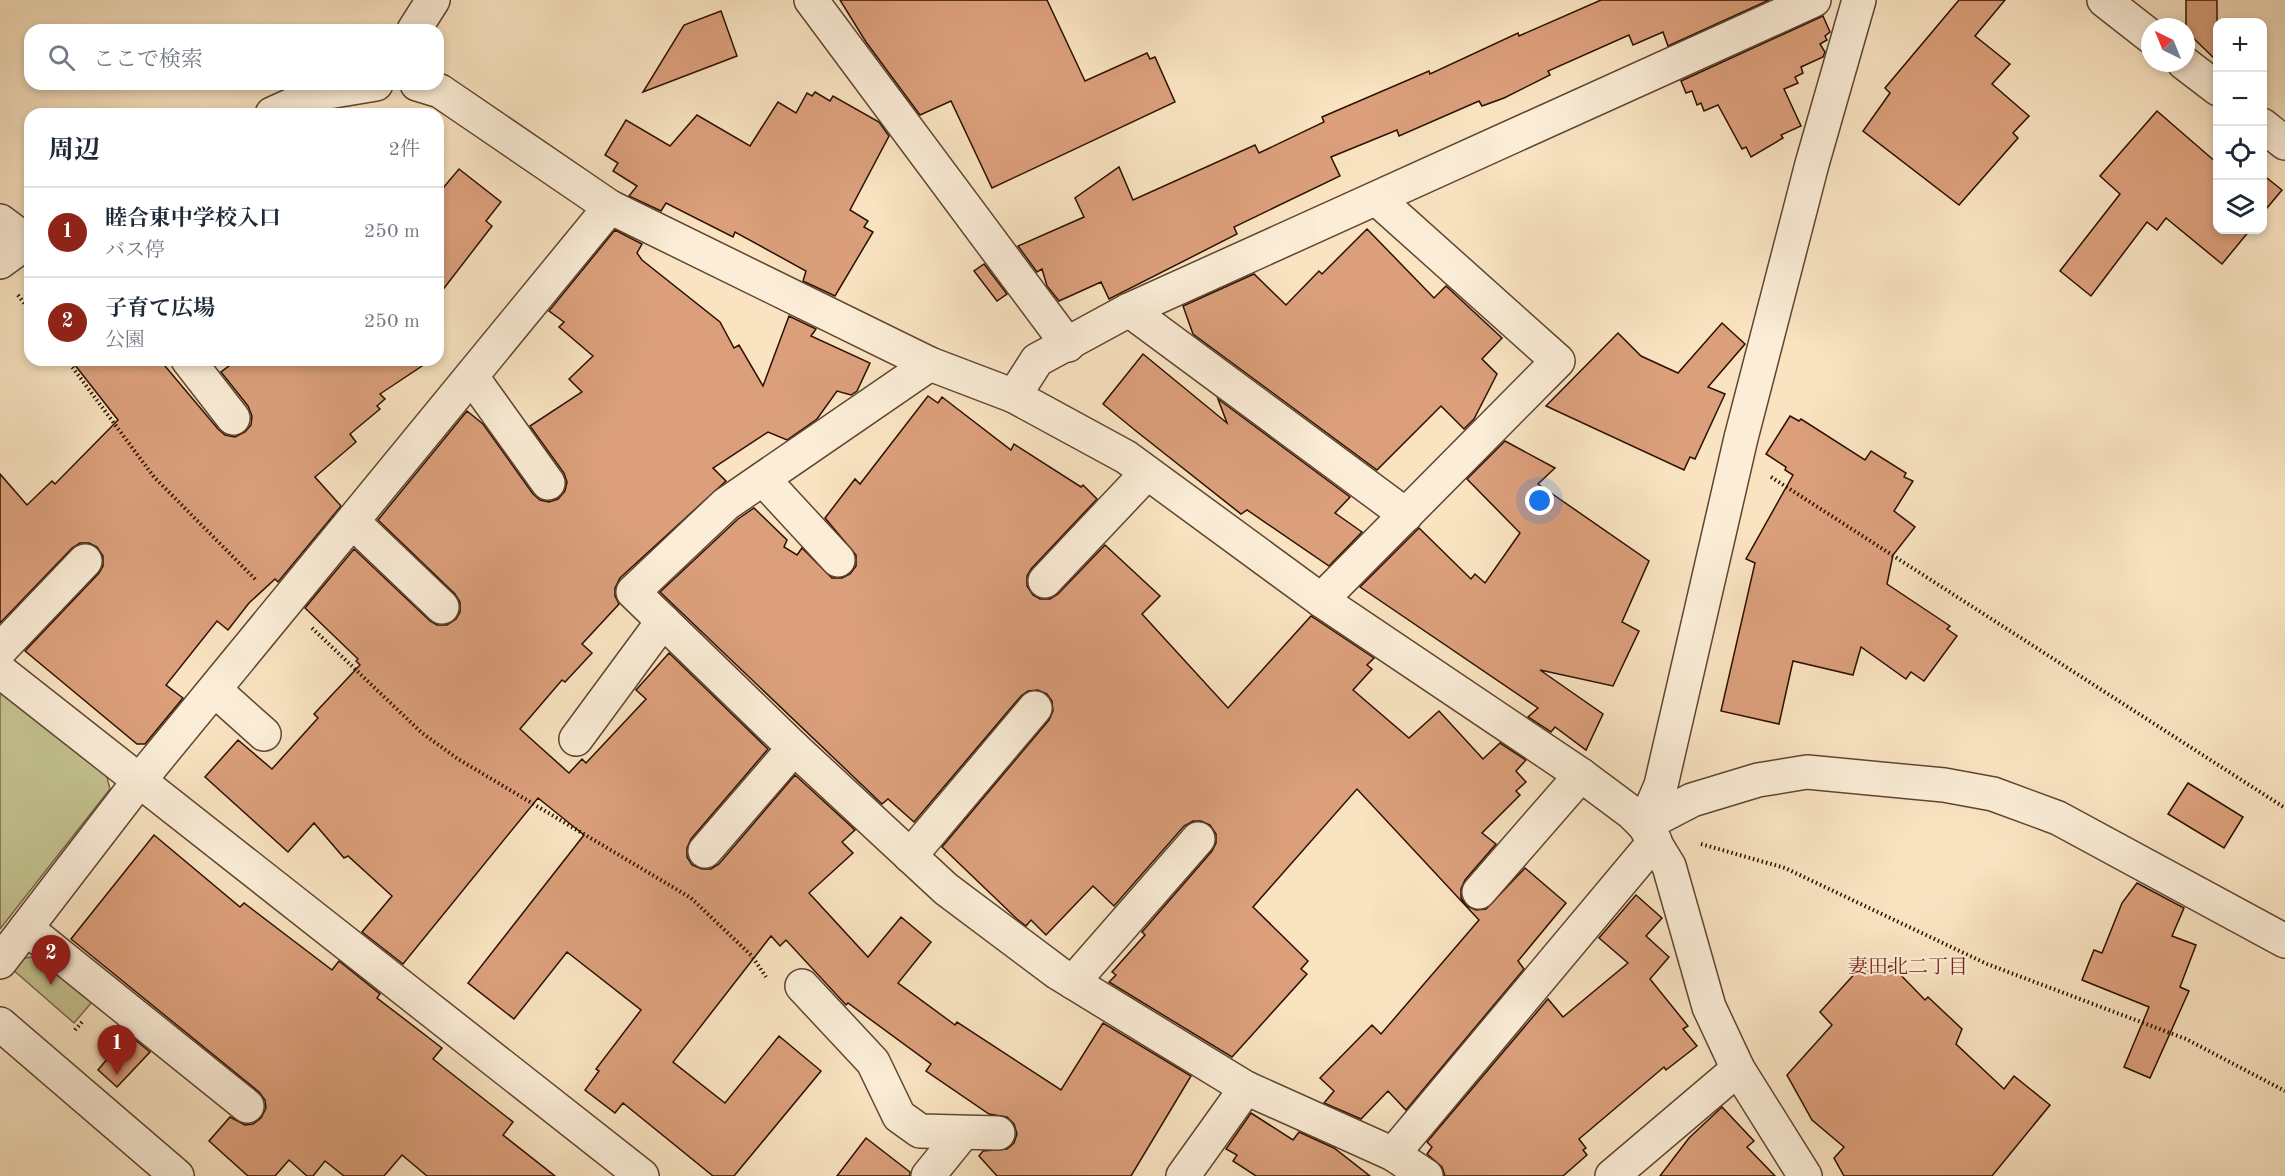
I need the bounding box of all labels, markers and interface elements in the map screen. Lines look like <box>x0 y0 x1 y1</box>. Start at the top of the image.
north arrow <box>2141 18 2195 72</box>
map controls <box>2213 18 2267 234</box>
button: + <box>2213 18 2267 72</box>
search box <box>24 24 444 90</box>
icon: search <box>45 41 78 74</box>
text: ここで検索 <box>93 49 203 71</box>
button: − <box>2213 72 2267 126</box>
button: locate <box>2213 126 2267 180</box>
text: 周辺 <box>48 138 100 164</box>
text: 2件 <box>388 140 420 160</box>
button: layers <box>2213 180 2267 234</box>
text: 睦合東中学校入口 <box>105 208 281 230</box>
text: 1 <box>62 222 73 242</box>
text: 250 m <box>364 222 420 242</box>
text: バス停 <box>105 241 165 261</box>
text: 子育て広場 <box>105 298 215 320</box>
text: 2 <box>62 312 73 332</box>
text: 250 m <box>364 312 420 332</box>
text: 公園 <box>105 331 145 351</box>
your location <box>1525 486 1554 515</box>
pin: 2 <box>32 936 70 985</box>
district label: 妻田北二丁目 <box>1848 956 1968 978</box>
pin: 1 <box>98 1026 136 1075</box>

